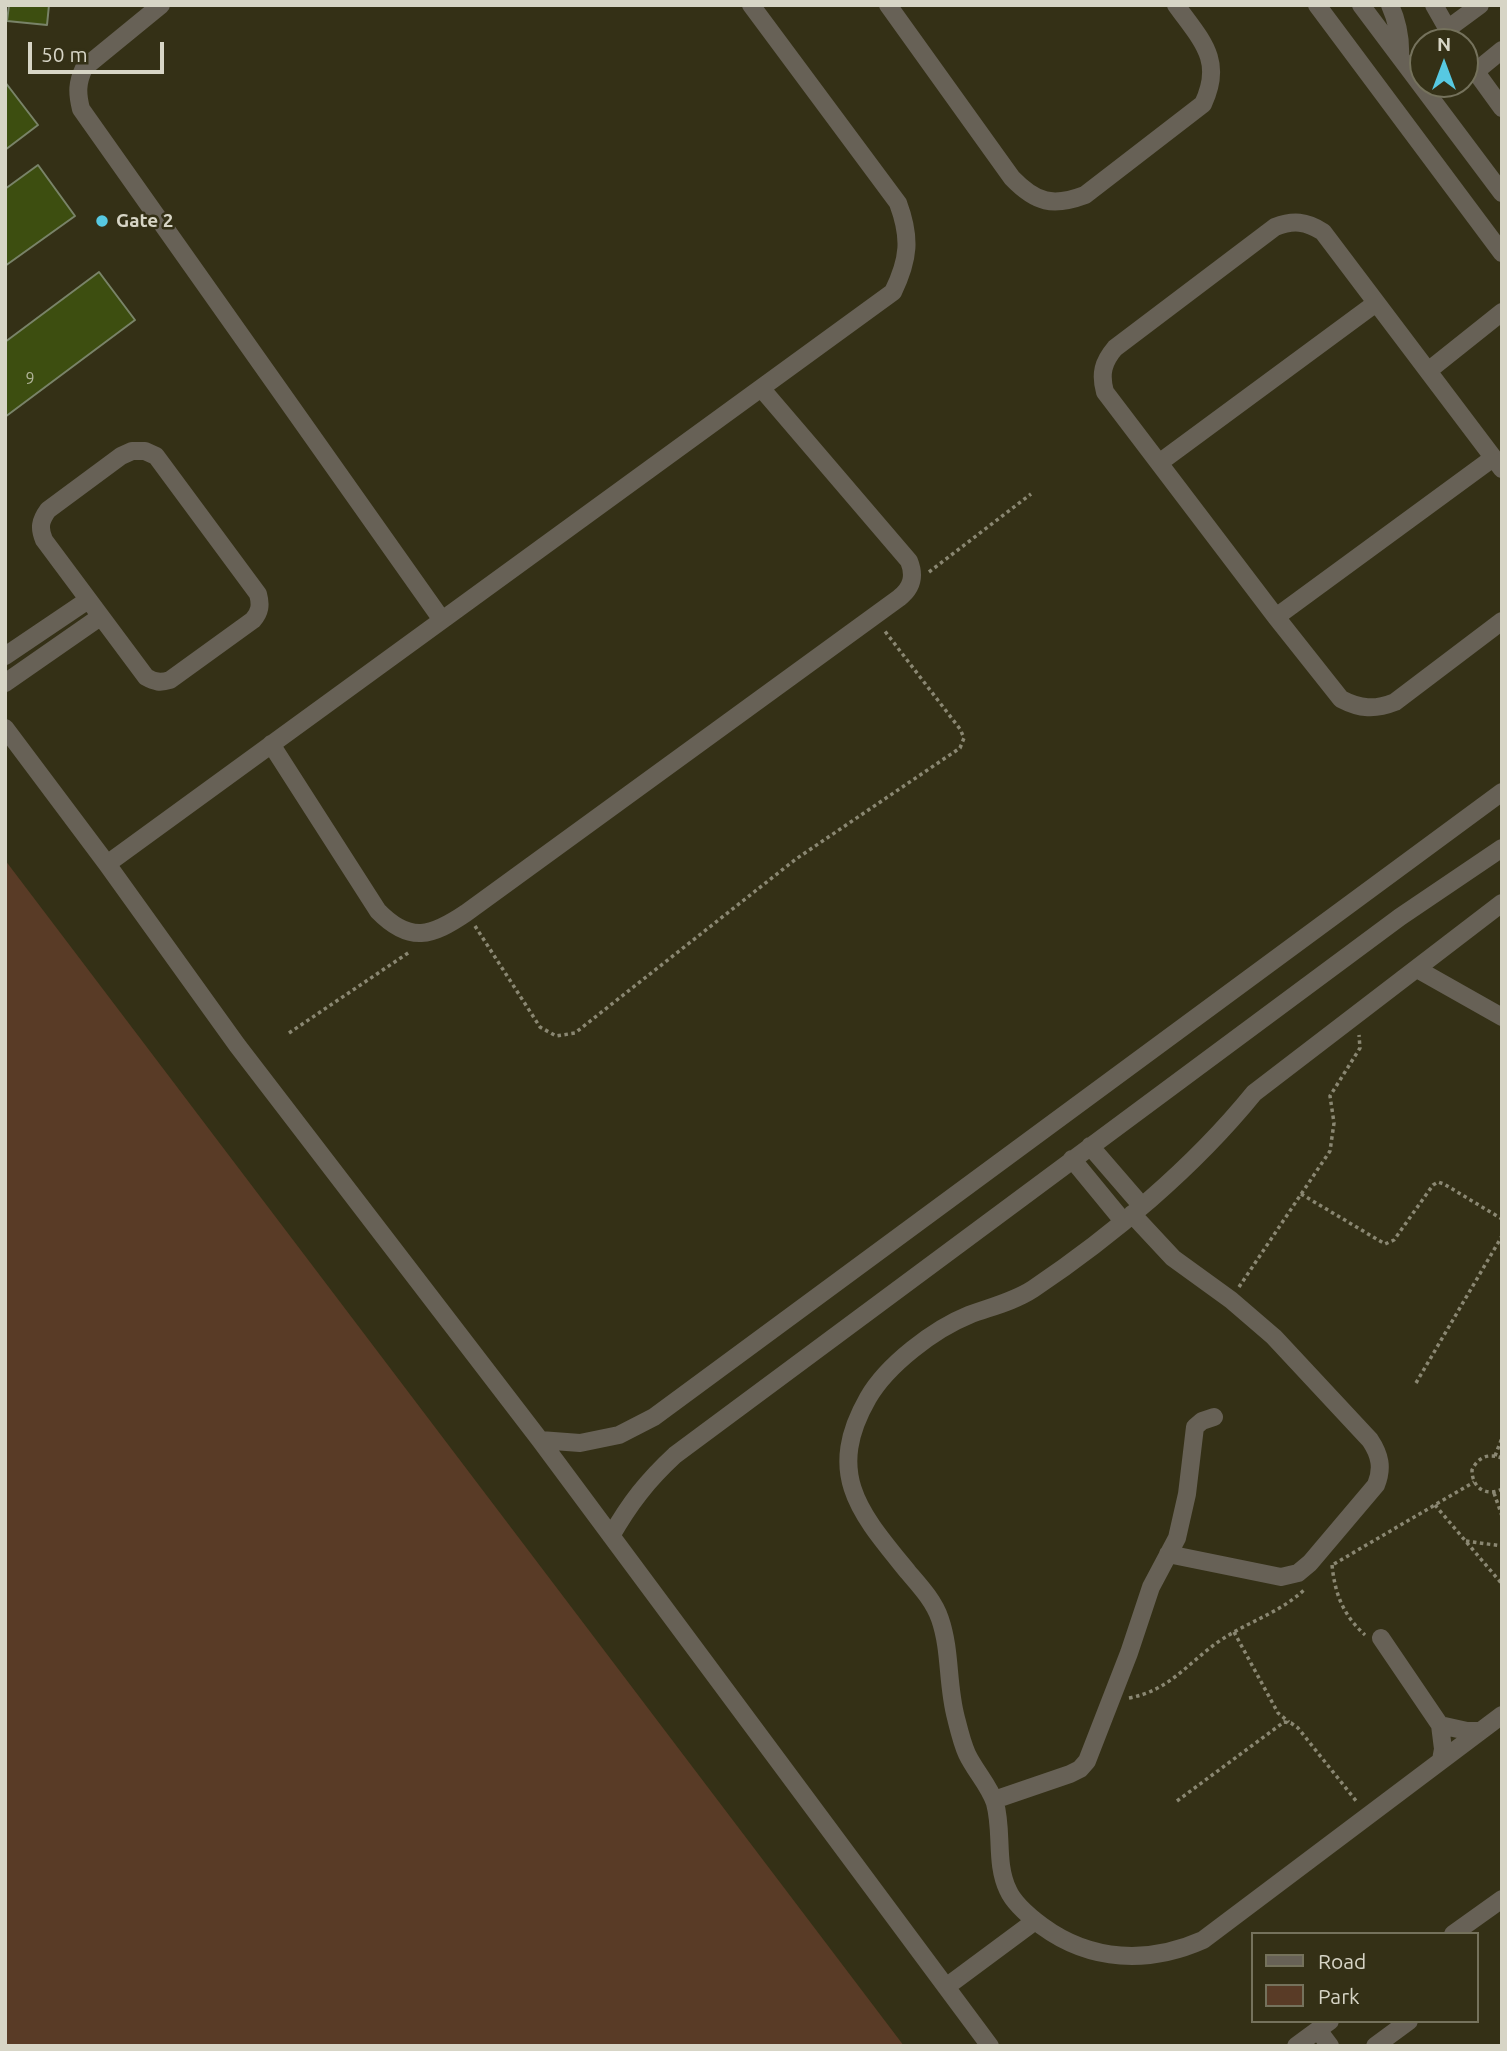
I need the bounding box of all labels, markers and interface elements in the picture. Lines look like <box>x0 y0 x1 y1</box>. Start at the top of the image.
scale bar <box>32 28 168 72</box>
north arrow <box>1409 28 1479 98</box>
text: N <box>1437 33 1451 55</box>
text: 50 m <box>41 42 88 66</box>
place label: Gate 2 <box>116 210 174 232</box>
marker: Gate 2 <box>94 213 110 229</box>
house number: 9 <box>25 369 35 389</box>
legend <box>1252 1932 1479 2023</box>
text: Road <box>1318 1949 1366 1973</box>
text: Park <box>1318 1984 1360 2008</box>

